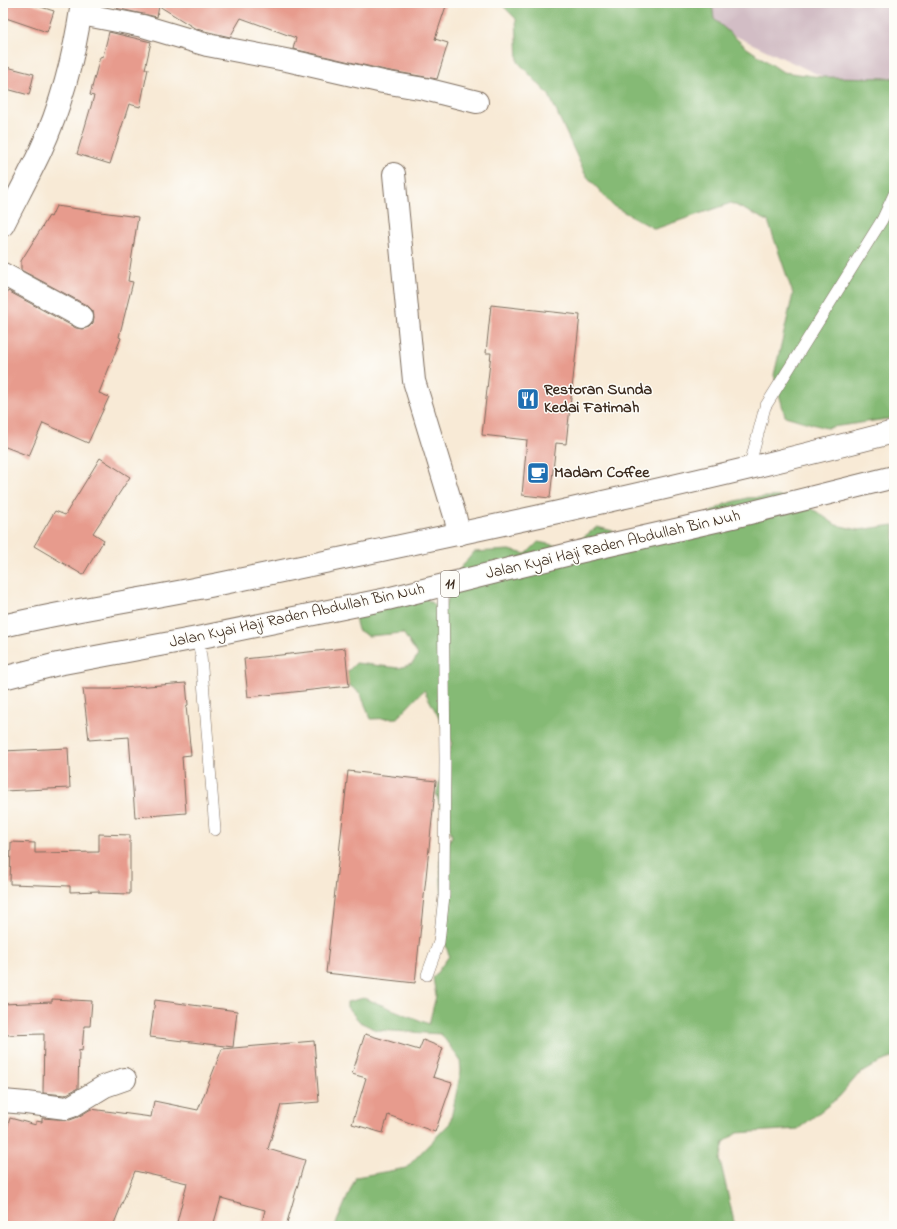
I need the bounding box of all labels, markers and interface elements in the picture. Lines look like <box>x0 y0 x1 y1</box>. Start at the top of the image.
place label: Restoran Sunda Kedai Fatimah <box>543 378 653 420</box>
restaurant icon: Restoran Sunda Kedai Fatimah <box>515 386 541 412</box>
cafe icon: Madam Coffee <box>525 460 551 486</box>
place label: Madam Coffee <box>554 461 650 485</box>
street label: Jalan Kyai Haji Raden Abdullah Bin Nuh <box>483 504 743 586</box>
road number: 11 <box>441 571 459 597</box>
street label: Jalan Kyai Haji Raden Abdullah Bin Nuh <box>167 577 427 655</box>

